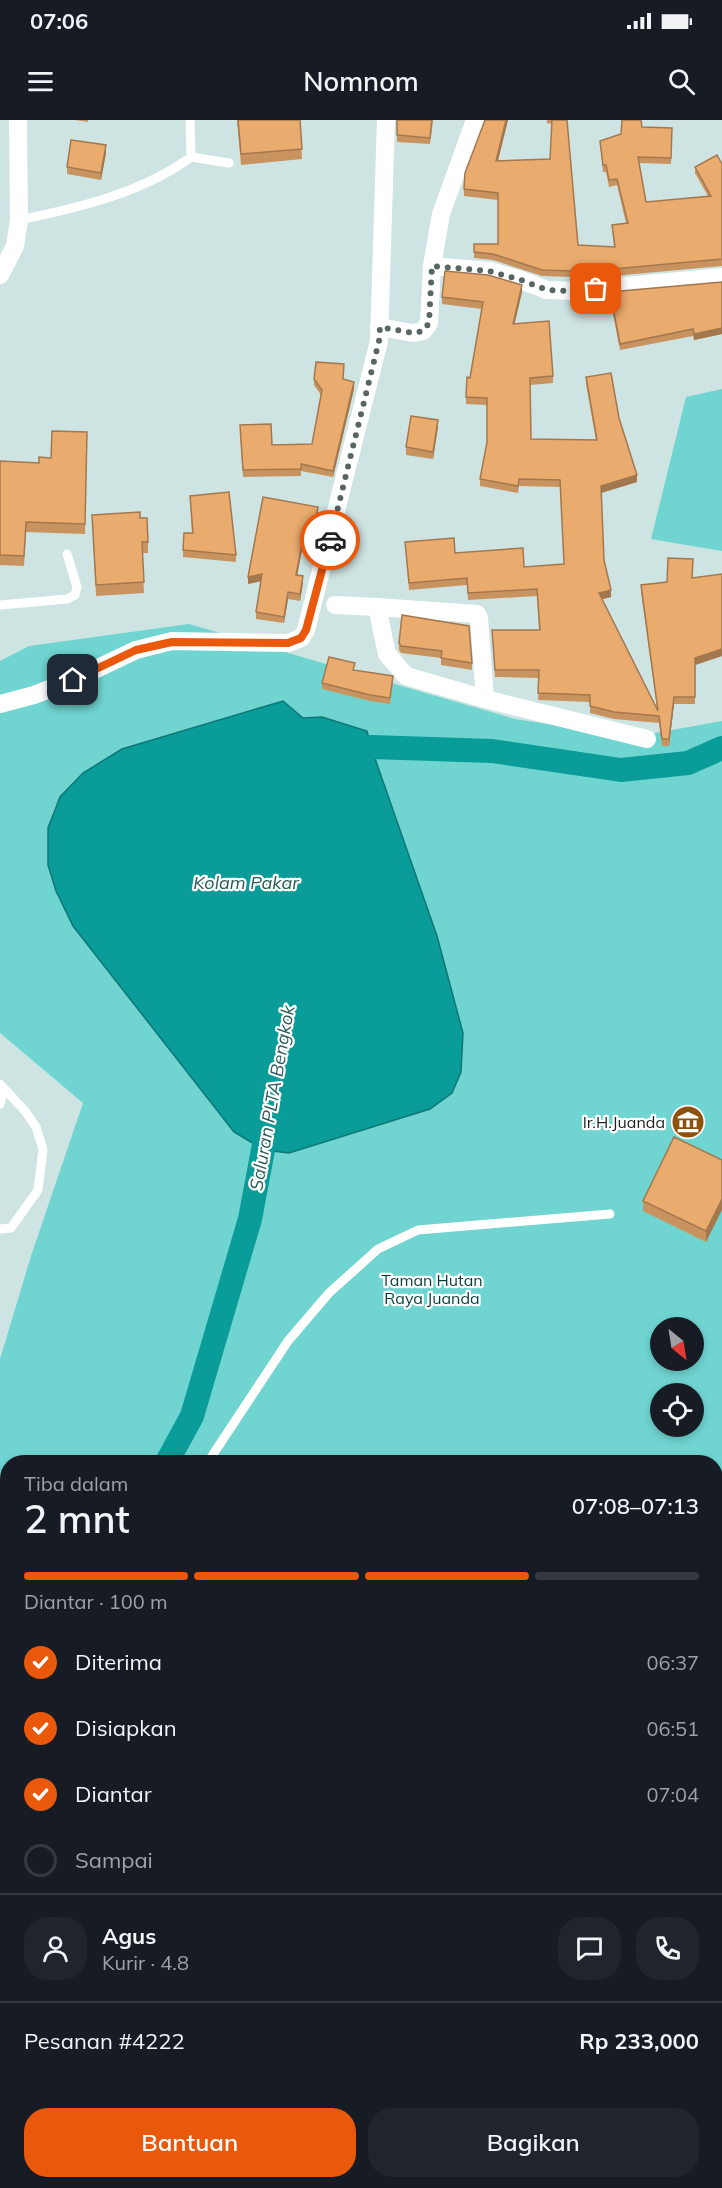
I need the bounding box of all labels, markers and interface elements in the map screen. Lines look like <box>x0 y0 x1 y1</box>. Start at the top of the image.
text: 07:06 <box>30 7 88 35</box>
text: Nomnom <box>303 64 419 98</box>
icon: menu <box>24 65 57 98</box>
icon: search <box>665 65 698 98</box>
pin <box>570 263 621 314</box>
icon: bag <box>579 272 612 305</box>
courier <box>300 510 360 570</box>
icon: car <box>314 524 347 557</box>
pin <box>47 654 98 705</box>
icon: home <box>56 663 89 696</box>
water label: Kolam Pakar <box>193 871 300 894</box>
water label: Saluran PLTA Bengkok <box>244 1003 300 1192</box>
museum icon: Ir.H.Juanda <box>670 1104 706 1140</box>
place label: Ir.H.Juanda <box>583 1112 665 1132</box>
park label: Taman Hutan Raya Juanda <box>381 1270 483 1308</box>
north arrow <box>650 1317 704 1371</box>
map controls <box>650 1317 704 1437</box>
button: locate <box>650 1383 704 1437</box>
text: Tiba dalam <box>24 1471 128 1496</box>
text: 07:08–07:13 <box>572 1492 699 1520</box>
text: 2 mnt <box>24 1494 130 1543</box>
text: Diantar · 100 m <box>24 1589 168 1614</box>
icon: check <box>24 1646 57 1679</box>
text: Diterima <box>75 1648 162 1676</box>
text: 06:37 <box>646 1650 699 1675</box>
icon: check <box>24 1712 57 1745</box>
text: Disiapkan <box>75 1714 177 1742</box>
text: 06:51 <box>646 1716 699 1741</box>
icon: check <box>24 1778 57 1811</box>
text: Diantar <box>75 1780 152 1808</box>
text: 07:04 <box>646 1782 699 1807</box>
text: Sampai <box>75 1846 153 1874</box>
button: person <box>24 1917 87 1980</box>
button: chat <box>558 1917 621 1980</box>
button: phone <box>636 1917 699 1980</box>
text: Agus <box>102 1922 156 1950</box>
text: Kurir · 4.8 <box>102 1950 189 1975</box>
text: Pesanan #4222 <box>24 2027 185 2055</box>
text: Rp 233,000 <box>579 2027 699 2055</box>
button: Bantuan <box>24 2108 356 2177</box>
button: Bagikan <box>368 2108 699 2177</box>

